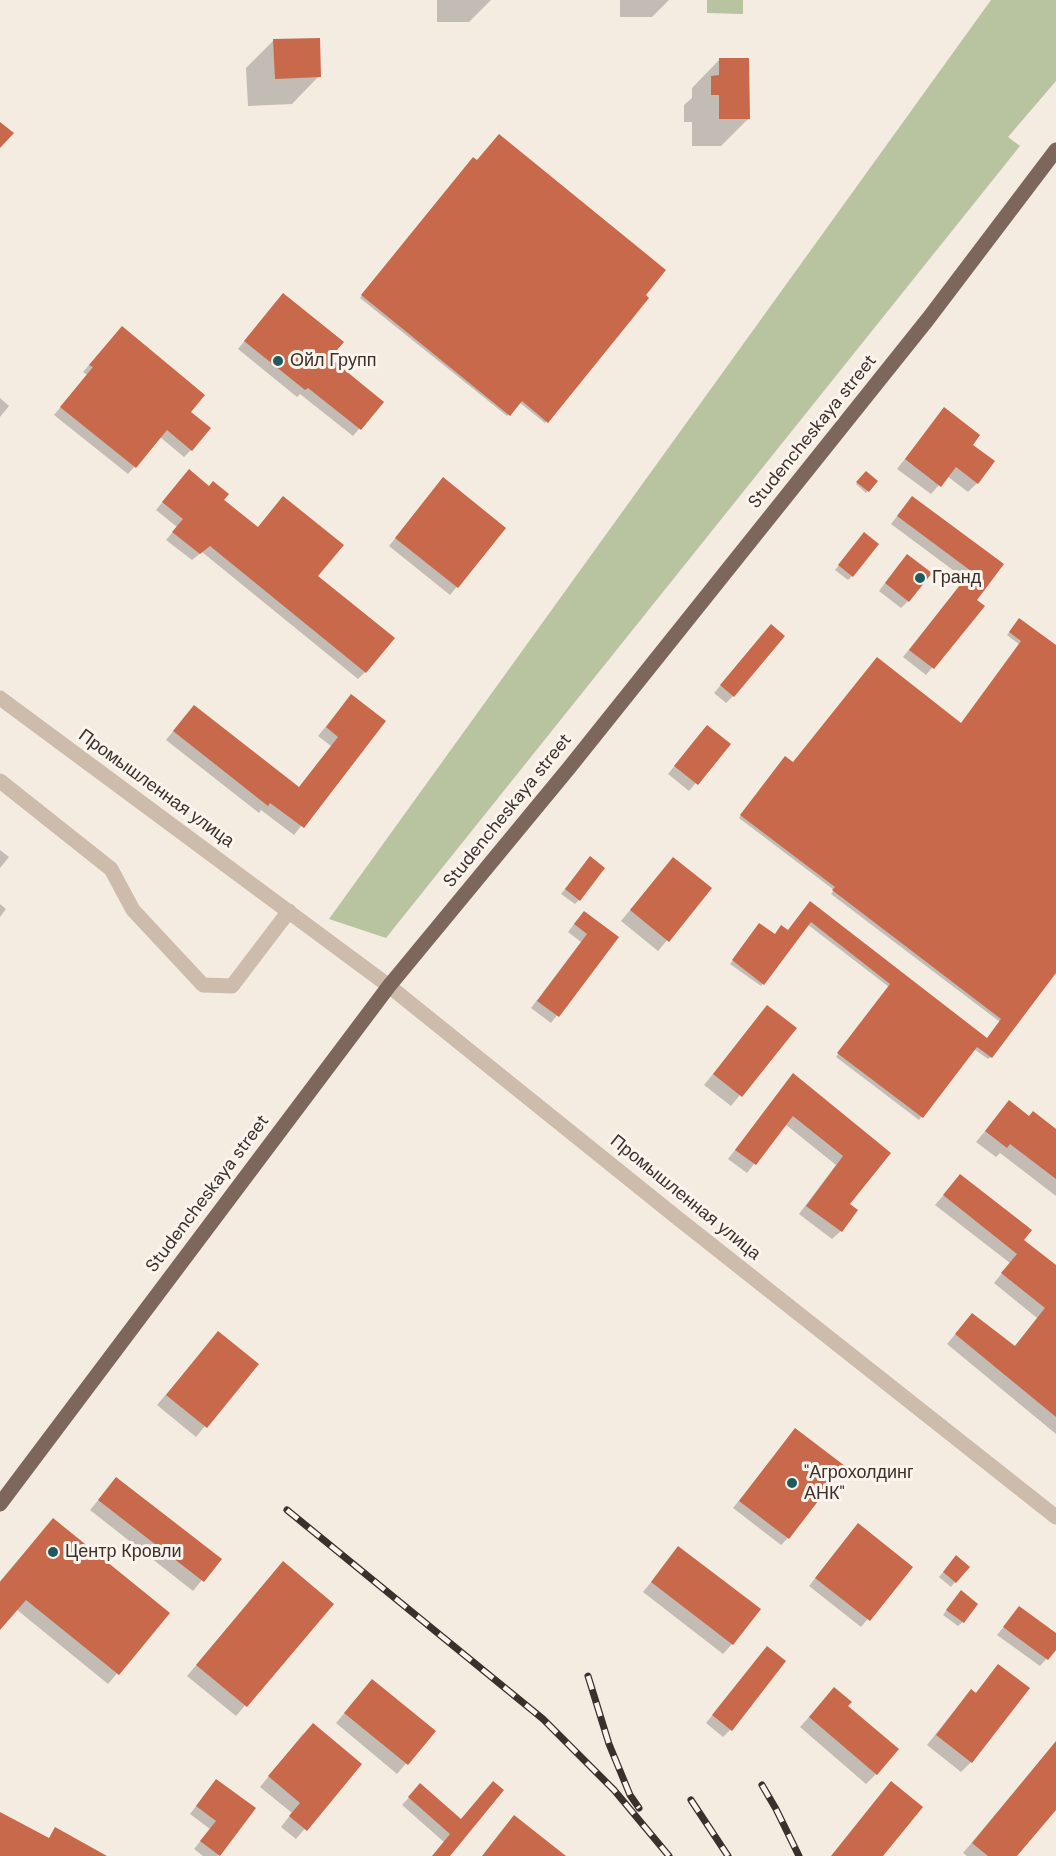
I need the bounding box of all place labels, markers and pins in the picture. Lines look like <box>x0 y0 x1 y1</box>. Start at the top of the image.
place label: Ойл Групп <box>290 350 376 372</box>
marker: Ойл Групп <box>271 354 285 368</box>
place label: Гранд <box>932 567 981 589</box>
marker: Гранд <box>913 571 927 585</box>
place label: "Агрохолдинг АНК" <box>804 1462 914 1504</box>
marker: "Агрохолдинг АНК" <box>785 1476 799 1490</box>
place label: Центр Кровли <box>65 1541 182 1563</box>
marker: Центр Кровли <box>46 1545 60 1559</box>

